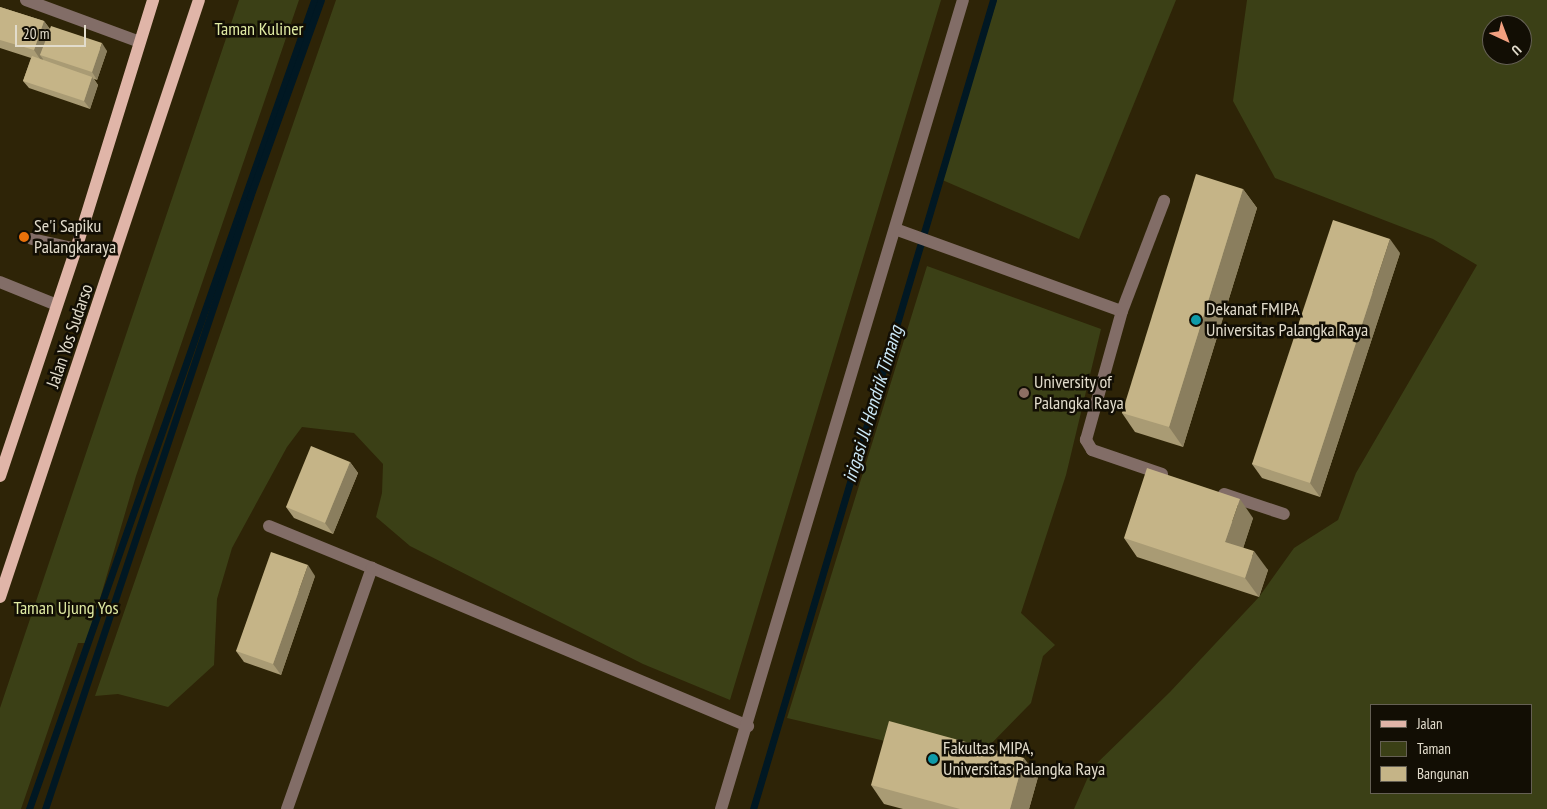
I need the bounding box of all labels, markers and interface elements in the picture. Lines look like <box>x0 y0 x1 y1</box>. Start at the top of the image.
scale bar <box>18 15 89 47</box>
north arrow <box>1482 15 1532 65</box>
park label: Taman Kuliner <box>214 18 304 40</box>
text: 20 m <box>23 24 49 43</box>
text: U <box>1508 41 1525 59</box>
place label: Se'i Sapiku Palangkaraya <box>34 216 116 258</box>
marker: Se'i Sapiku Palangkaraya <box>18 231 30 243</box>
street label: Jalan Yos Sudarso <box>42 281 98 391</box>
place label: Dekanat FMIPA Universitas Palangka Raya <box>1206 299 1368 342</box>
marker: Dekanat FMIPA Universitas Palangka Raya <box>1190 314 1202 326</box>
water label: irigasi Jl. Hendrik Timang <box>838 322 908 486</box>
place label: University of Palangka Raya <box>1034 372 1124 414</box>
marker: University of Palangka Raya <box>1018 387 1030 399</box>
park label: Taman Ujung Yos <box>13 597 119 619</box>
legend <box>1370 704 1532 794</box>
text: Jalan <box>1417 714 1443 733</box>
place label: Fakultas MIPA, Universitas Palangka Raya <box>943 738 1105 781</box>
text: Taman <box>1417 739 1451 758</box>
marker: Fakultas MIPA, Universitas Palangka Raya <box>927 753 939 765</box>
text: Bangunan <box>1417 764 1469 783</box>

